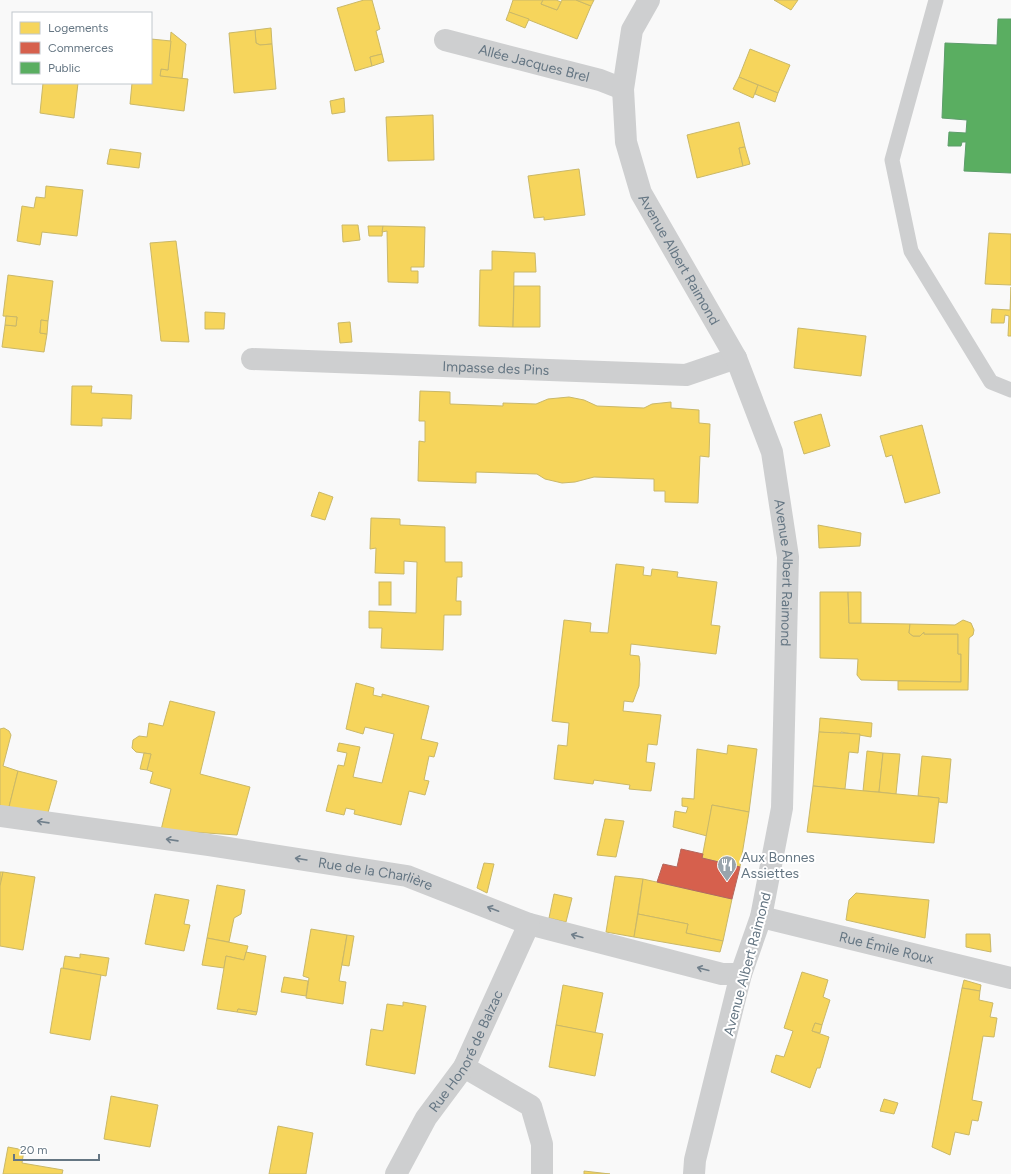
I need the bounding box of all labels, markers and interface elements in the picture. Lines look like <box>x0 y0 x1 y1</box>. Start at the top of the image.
legend <box>12 12 152 84</box>
text: Logements <box>48 21 109 35</box>
text: Commerces <box>48 41 114 55</box>
street label: Allée Jacques Brel <box>477 41 591 86</box>
text: Public <box>48 61 81 75</box>
street label: Avenue Albert Raimond <box>634 191 723 328</box>
street label: Impasse des Pins <box>442 358 550 379</box>
street label: Avenue Albert Raimond <box>770 498 796 647</box>
one-way arrow <box>37 818 50 826</box>
one-way arrow <box>166 836 179 844</box>
place label: Aux Bonnes Assiettes <box>741 849 815 882</box>
street label: Rue de la Charlière <box>317 854 435 894</box>
restaurant icon: Aux Bonnes Assiettes <box>716 854 738 882</box>
one-way arrow <box>295 855 308 863</box>
street label: Avenue Albert Raimond <box>720 890 775 1038</box>
one-way arrow <box>487 905 499 913</box>
street label: Rue Émile Roux <box>837 928 936 968</box>
one-way arrow <box>571 932 584 939</box>
one-way arrow <box>696 965 709 972</box>
street label: Rue Honoré de Balzac <box>425 987 507 1116</box>
scale bar <box>14 1136 99 1162</box>
text: 20 m <box>20 1143 48 1157</box>

